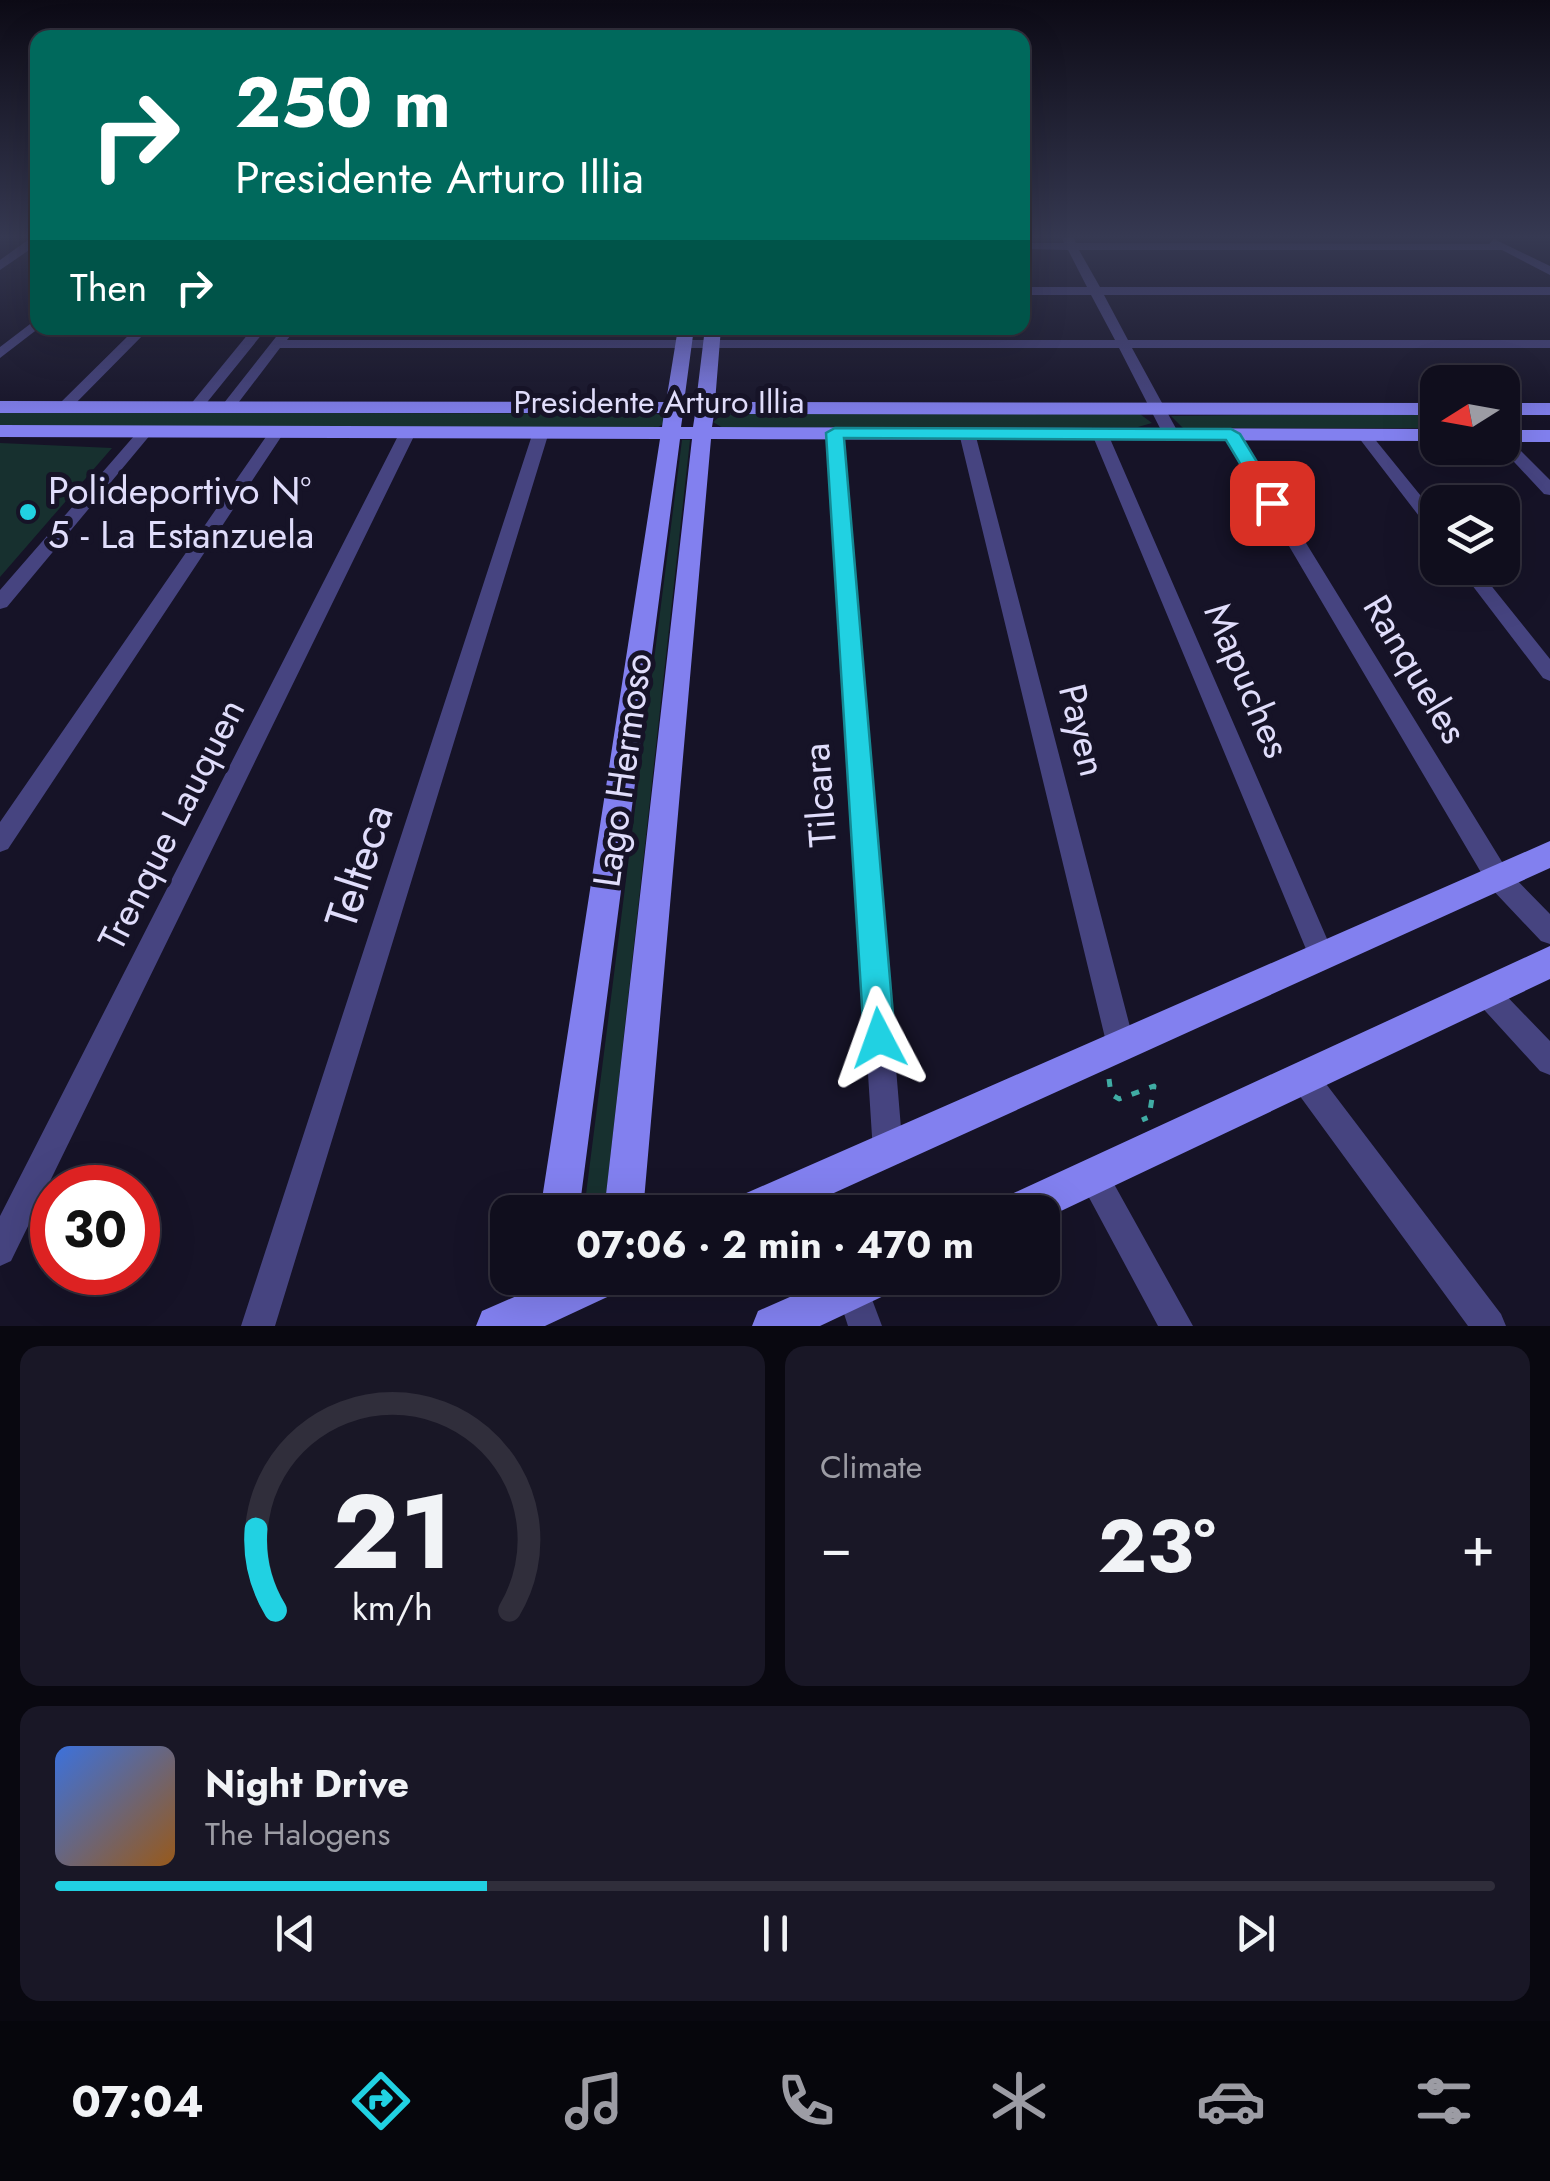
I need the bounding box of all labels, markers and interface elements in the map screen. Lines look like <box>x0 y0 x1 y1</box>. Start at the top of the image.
text: 250 m <box>235 52 451 153</box>
icon: right <box>70 70 200 200</box>
text: Presidente Arturo Illia <box>235 145 644 210</box>
text: Then <box>70 260 147 315</box>
icon: right <box>167 260 222 315</box>
north arrow <box>1420 365 1520 465</box>
map controls <box>1420 365 1520 585</box>
street label: Presidente Arturo Illia <box>514 379 804 425</box>
pin <box>1230 461 1315 546</box>
place label: Polideportivo Nº 5 - La Estanzuela <box>48 463 314 562</box>
icon: arrive <box>1245 476 1300 531</box>
button: layers <box>1420 485 1520 585</box>
marker: Polideportivo Nº 5 - La Estanzuela <box>17 501 39 523</box>
street label: Ranqueles <box>1350 584 1482 754</box>
street label: Mapuches <box>1191 594 1305 766</box>
street label: Lago Hermoso <box>578 650 666 890</box>
street label: Payen <box>1045 678 1121 782</box>
street label: Trenque Lauquen <box>84 689 258 959</box>
street label: Tilcara <box>788 741 850 849</box>
street label: Telteca <box>308 796 410 936</box>
position arrow <box>827 986 931 1090</box>
speed limit sign: 30 <box>30 1165 160 1295</box>
text: 07:06 · 2 min · 470 m <box>576 1217 974 1272</box>
text: Climate <box>820 1444 922 1490</box>
text: 21 <box>332 1457 453 1607</box>
text: 23° <box>1098 1492 1216 1600</box>
text: − <box>820 1507 852 1587</box>
text: + <box>1461 1507 1495 1587</box>
text: km/h <box>352 1582 433 1633</box>
text: Night Drive <box>205 1756 409 1811</box>
text: The Halogens <box>205 1811 390 1857</box>
icon: previous <box>268 1906 323 1961</box>
icon: pause <box>748 1906 803 1961</box>
icon: next <box>1228 1906 1283 1961</box>
icon: directions <box>346 2066 416 2136</box>
icon: music <box>559 2066 629 2136</box>
icon: phone <box>771 2066 841 2136</box>
icon: climate <box>984 2066 1054 2136</box>
icon: car <box>1196 2066 1266 2136</box>
icon: filters <box>1409 2066 1479 2136</box>
text: 07:04 <box>71 2069 204 2134</box>

